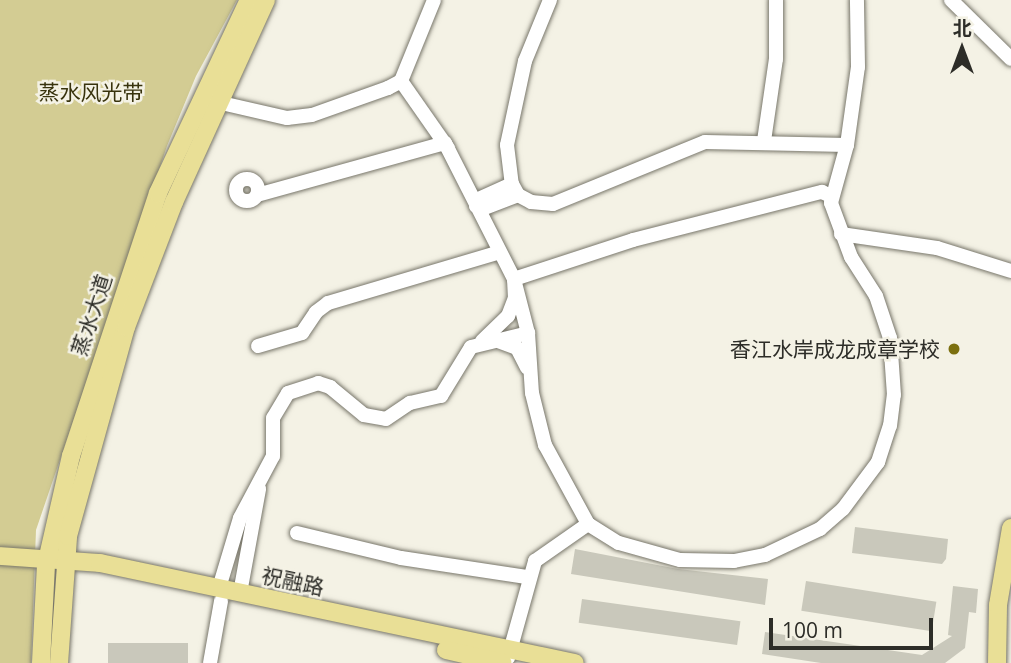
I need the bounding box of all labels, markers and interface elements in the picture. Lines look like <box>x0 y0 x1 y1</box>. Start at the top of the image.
north arrow <box>927 14 997 84</box>
text: 北 <box>952 15 972 41</box>
park label: 蒸水风光带 <box>39 79 143 105</box>
street label: 蒸水大道 <box>66 271 116 359</box>
place label: 香江水岸成龙成章学校 <box>730 336 940 362</box>
marker: 香江水岸成龙成章学校 <box>946 341 962 357</box>
street label: 祝融路 <box>260 562 326 600</box>
scale bar <box>773 604 937 648</box>
text: 100 m <box>782 616 843 644</box>

